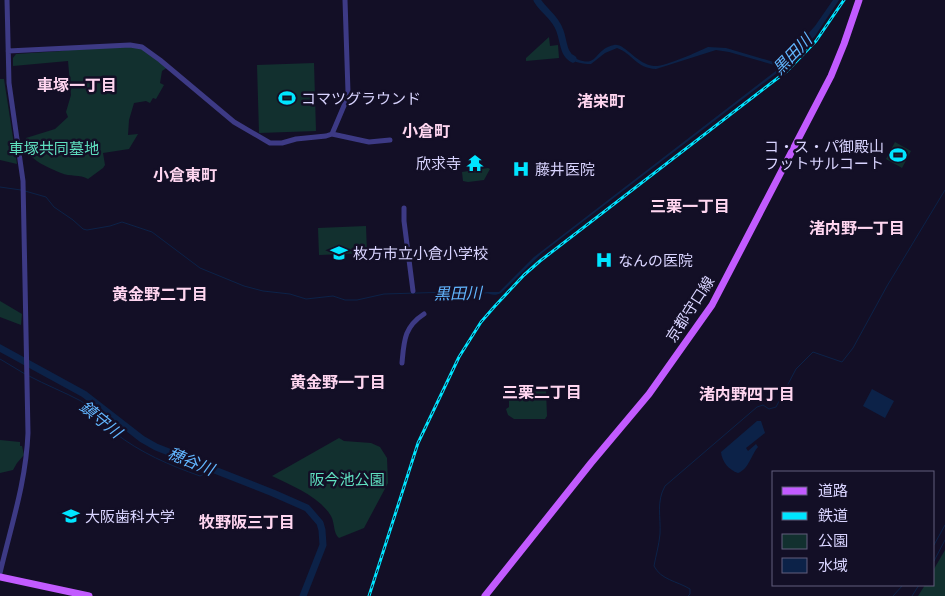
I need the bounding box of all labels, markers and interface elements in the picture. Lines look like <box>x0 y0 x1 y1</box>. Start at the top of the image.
water label: 黒田川 <box>768 28 817 78</box>
district label: 車塚一丁目 <box>37 75 117 95</box>
sports icon: コマツグラウンド <box>277 88 297 108</box>
place label: コマツグラウンド <box>301 89 421 108</box>
district label: 渚栄町 <box>577 91 625 111</box>
district label: 小倉町 <box>402 121 450 141</box>
place label: コ・ス・パ御殿山 フットサルコート <box>764 137 884 173</box>
park label: 車塚共同墓地 <box>9 139 99 158</box>
sports icon: コ・ス・パ御殿山 フットサルコート <box>888 145 908 165</box>
temple icon: 欣求寺 <box>465 153 485 173</box>
place label: 欣求寺 <box>416 154 461 173</box>
hospital icon: 藤井医院 <box>511 159 531 179</box>
place label: 藤井医院 <box>535 160 595 179</box>
district label: 小倉東町 <box>153 165 217 185</box>
district label: 三栗一丁目 <box>650 196 730 216</box>
district label: 渚内野一丁目 <box>809 218 905 238</box>
school or university icon: 枚方市立小倉小学校 <box>329 243 349 263</box>
place label: 枚方市立小倉小学校 <box>353 244 488 263</box>
hospital icon: なんの医院 <box>594 250 614 270</box>
place label: なんの医院 <box>618 251 693 270</box>
street label: 京都守口線 <box>662 272 718 346</box>
water label: 黒田川 <box>434 283 484 303</box>
district label: 黄金野二丁目 <box>112 284 208 304</box>
district label: 黄金野一丁目 <box>290 372 386 392</box>
district label: 三栗二丁目 <box>502 382 582 402</box>
district label: 渚内野四丁目 <box>699 384 795 404</box>
water label: 鎮守川 <box>76 396 127 443</box>
water label: 穂谷川 <box>165 443 219 480</box>
park label: 阪今池公園 <box>309 470 385 489</box>
legend <box>772 471 935 586</box>
text: 道路 <box>818 481 848 500</box>
school or university icon: 大阪歯科大学 <box>61 506 81 526</box>
text: 鉄道 <box>818 506 848 525</box>
place label: 大阪歯科大学 <box>85 507 175 526</box>
district label: 牧野阪三丁目 <box>199 512 295 532</box>
text: 公園 <box>818 531 848 550</box>
text: 水域 <box>818 556 848 575</box>

